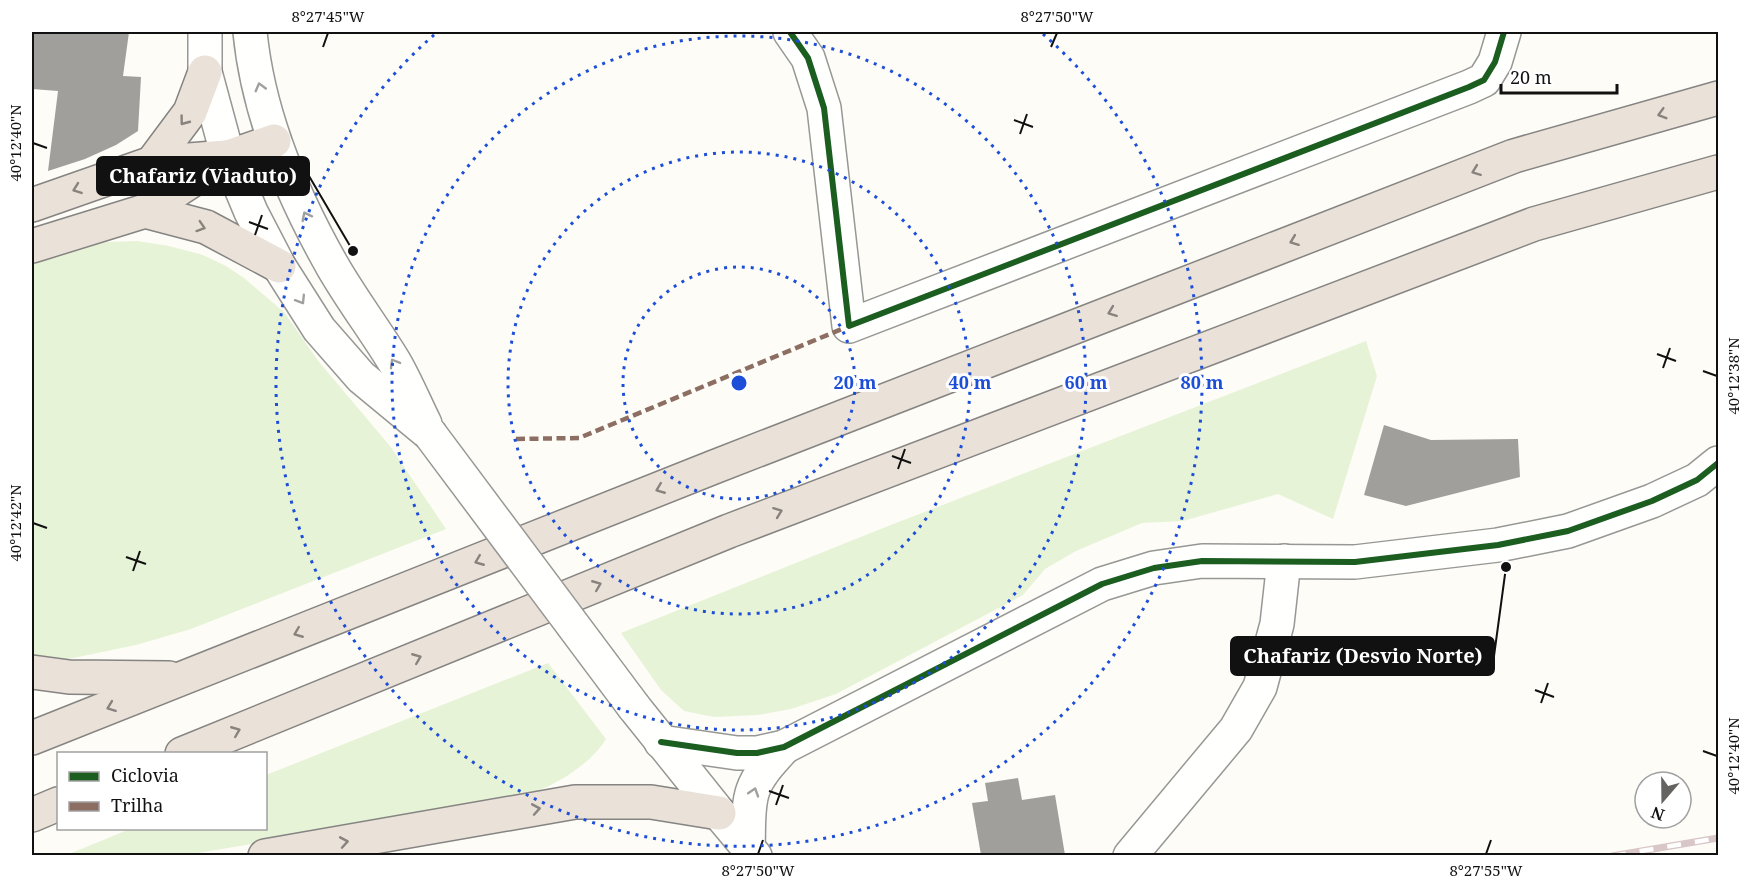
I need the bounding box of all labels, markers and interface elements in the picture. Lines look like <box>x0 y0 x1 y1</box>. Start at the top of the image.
text: 8°27'45"W <box>291 6 365 26</box>
text: 8°27'50"W <box>1020 6 1094 26</box>
scale bar <box>1501 57 1616 95</box>
text: 20 m <box>1510 65 1552 89</box>
one-way arrow <box>255 82 267 92</box>
text: 40°12'40"N <box>5 104 25 182</box>
one-way arrow <box>1657 107 1668 119</box>
one-way arrow <box>180 114 191 125</box>
callout: Chafariz (Viaduto) <box>97 157 309 195</box>
text: Chafariz (Viaduto) <box>109 162 297 189</box>
one-way arrow <box>1471 164 1482 176</box>
one-way arrow <box>72 182 83 195</box>
one-way arrow <box>302 211 313 222</box>
one-way arrow <box>195 219 206 232</box>
one-way arrow <box>1289 234 1300 247</box>
one-way arrow <box>294 293 305 304</box>
one-way arrow <box>1108 305 1119 317</box>
text: 40°12'38"N <box>1723 337 1743 415</box>
one-way arrow <box>390 359 401 369</box>
text: 20 m <box>834 370 877 394</box>
text: 40 m <box>949 370 992 394</box>
text: 60 m <box>1065 370 1108 394</box>
text: 80 m <box>1181 370 1224 394</box>
centre of rings <box>729 373 749 393</box>
one-way arrow <box>655 482 666 494</box>
text: 40°12'42"N <box>5 484 25 562</box>
one-way arrow <box>773 507 783 520</box>
one-way arrow <box>474 554 485 566</box>
one-way arrow <box>591 580 602 592</box>
one-way arrow <box>293 626 304 638</box>
callout: Chafariz (Desvio Norte) <box>1231 637 1494 675</box>
text: Chafariz (Desvio Norte) <box>1243 642 1483 669</box>
one-way arrow <box>410 653 421 665</box>
one-way arrow <box>106 700 117 712</box>
text: 40°12'40"N <box>1723 717 1743 795</box>
one-way arrow <box>230 726 241 739</box>
legend <box>57 752 267 830</box>
text: Ciclovia <box>111 763 179 787</box>
north arrow <box>1633 770 1693 830</box>
one-way arrow <box>747 787 759 798</box>
text: Trilha <box>111 793 163 817</box>
text: N <box>1648 801 1668 827</box>
one-way arrow <box>530 803 540 816</box>
one-way arrow <box>338 836 348 849</box>
text: 8°27'50"W <box>721 860 795 880</box>
text: 8°27'55"W <box>1449 860 1523 880</box>

